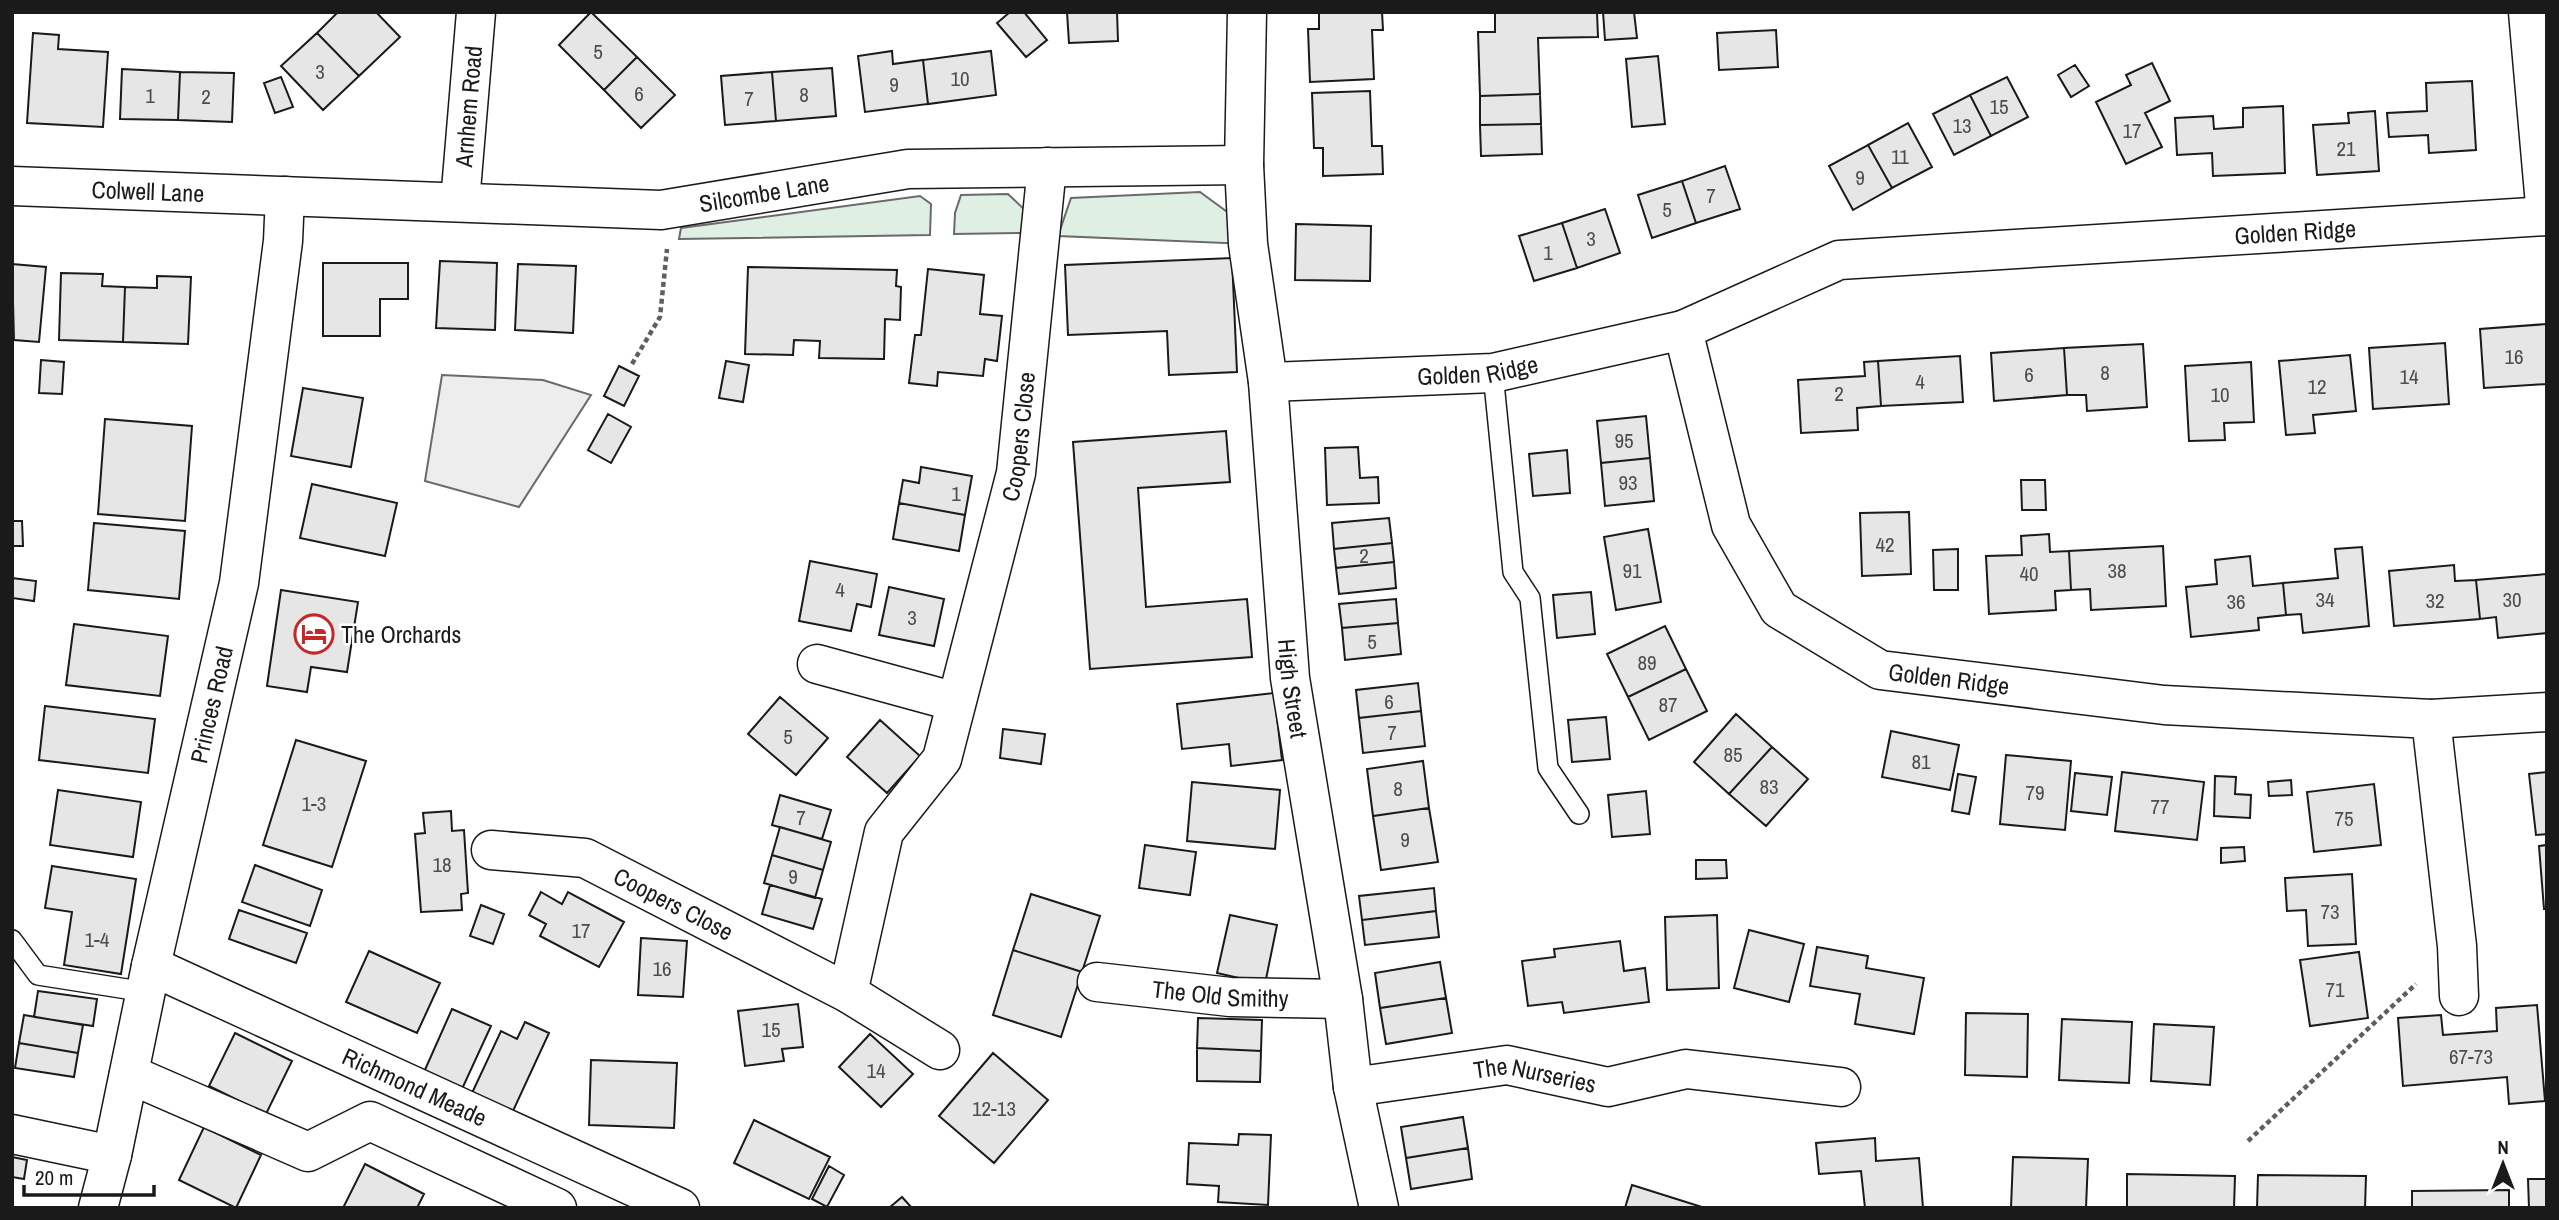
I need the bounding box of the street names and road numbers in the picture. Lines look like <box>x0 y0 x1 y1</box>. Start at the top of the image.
street label: Arnhem Road <box>447 44 489 169</box>
street label: Silcombe Lane <box>697 166 832 219</box>
street label: Colwell Lane <box>91 173 205 209</box>
street label: Golden Ridge <box>2234 212 2357 251</box>
street label: Golden Ridge <box>1416 347 1541 392</box>
street label: Coopers Close <box>993 370 1042 505</box>
street label: High Street <box>1271 638 1316 741</box>
street label: Princes Road <box>182 643 240 766</box>
street label: Golden Ridge <box>1887 655 2011 702</box>
street label: Coopers Close <box>608 860 739 947</box>
street label: The Old Smithy <box>1150 972 1289 1014</box>
street label: Richmond Meade <box>337 1040 492 1134</box>
street label: The Nurseries <box>1471 1049 1599 1100</box>

